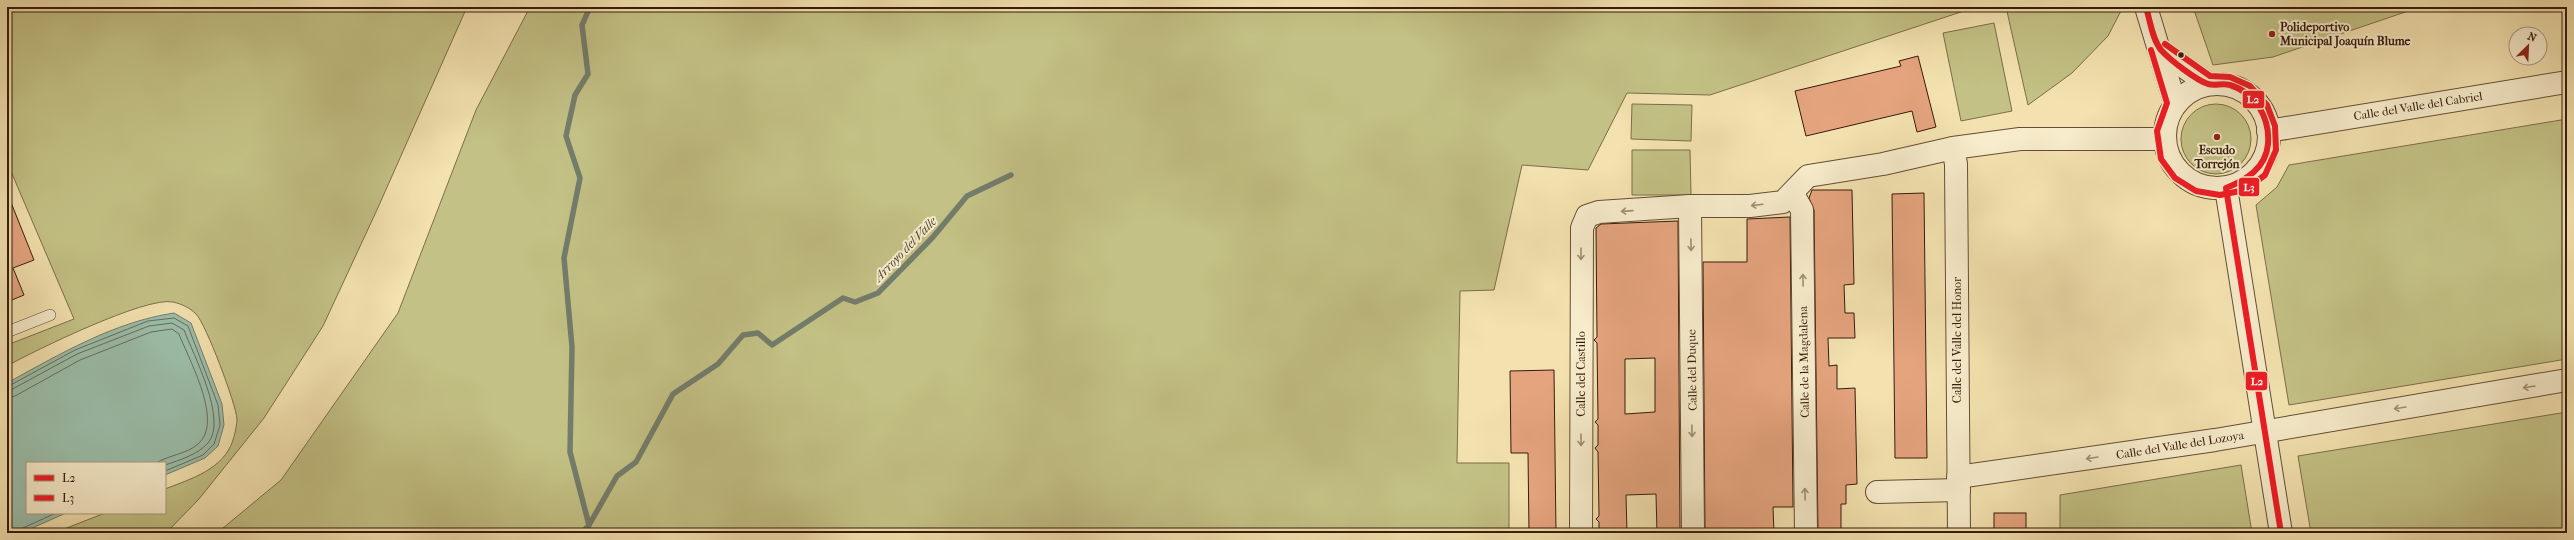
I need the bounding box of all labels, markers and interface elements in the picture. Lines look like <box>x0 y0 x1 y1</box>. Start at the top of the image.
place label: Polideportivo Municipal Joaquín Blume <box>2279 20 2411 49</box>
north arrow <box>2508 26 2548 66</box>
marker: Polideportivo Municipal Joaquín Blume <box>2267 29 2277 39</box>
text: N <box>2525 30 2539 45</box>
unlabelled marker <box>2176 50 2186 60</box>
street label: Calle del Valle del Cabriel <box>2352 89 2484 123</box>
line badge: L2 <box>2242 90 2265 109</box>
text: L2 <box>2247 93 2259 106</box>
marker: Escudo Torrejón <box>2212 132 2222 142</box>
place label: Escudo Torrejón <box>2193 143 2241 171</box>
line badge: L3 <box>2238 177 2260 197</box>
text: L3 <box>2243 181 2255 194</box>
one-way arrow <box>1751 201 1764 209</box>
one-way arrow <box>1621 207 1634 214</box>
water label: Arroyo del Valle <box>869 213 940 286</box>
one-way arrow <box>1687 238 1695 251</box>
one-way arrow <box>1577 247 1585 260</box>
one-way arrow <box>1799 274 1807 287</box>
street label: Calle del Valle del Honor <box>1950 276 1964 403</box>
street label: Calle de la Magdalena <box>1796 306 1812 418</box>
street label: Calle del Duque <box>1684 329 1700 411</box>
street label: Calle del Castillo <box>1574 331 1588 417</box>
line badge: L2 <box>2245 371 2268 391</box>
text: L2 <box>2251 375 2263 388</box>
one-way arrow <box>2522 383 2535 391</box>
one-way arrow <box>2394 404 2407 412</box>
one-way arrow <box>1689 424 1696 437</box>
street label: Calle del Valle del Lozoya <box>2115 428 2245 462</box>
one-way arrow <box>1577 433 1585 446</box>
one-way arrow <box>2086 454 2099 462</box>
legend <box>26 462 166 514</box>
text: L2 <box>62 471 75 485</box>
one-way arrow <box>1801 488 1809 501</box>
text: L3 <box>62 491 74 505</box>

